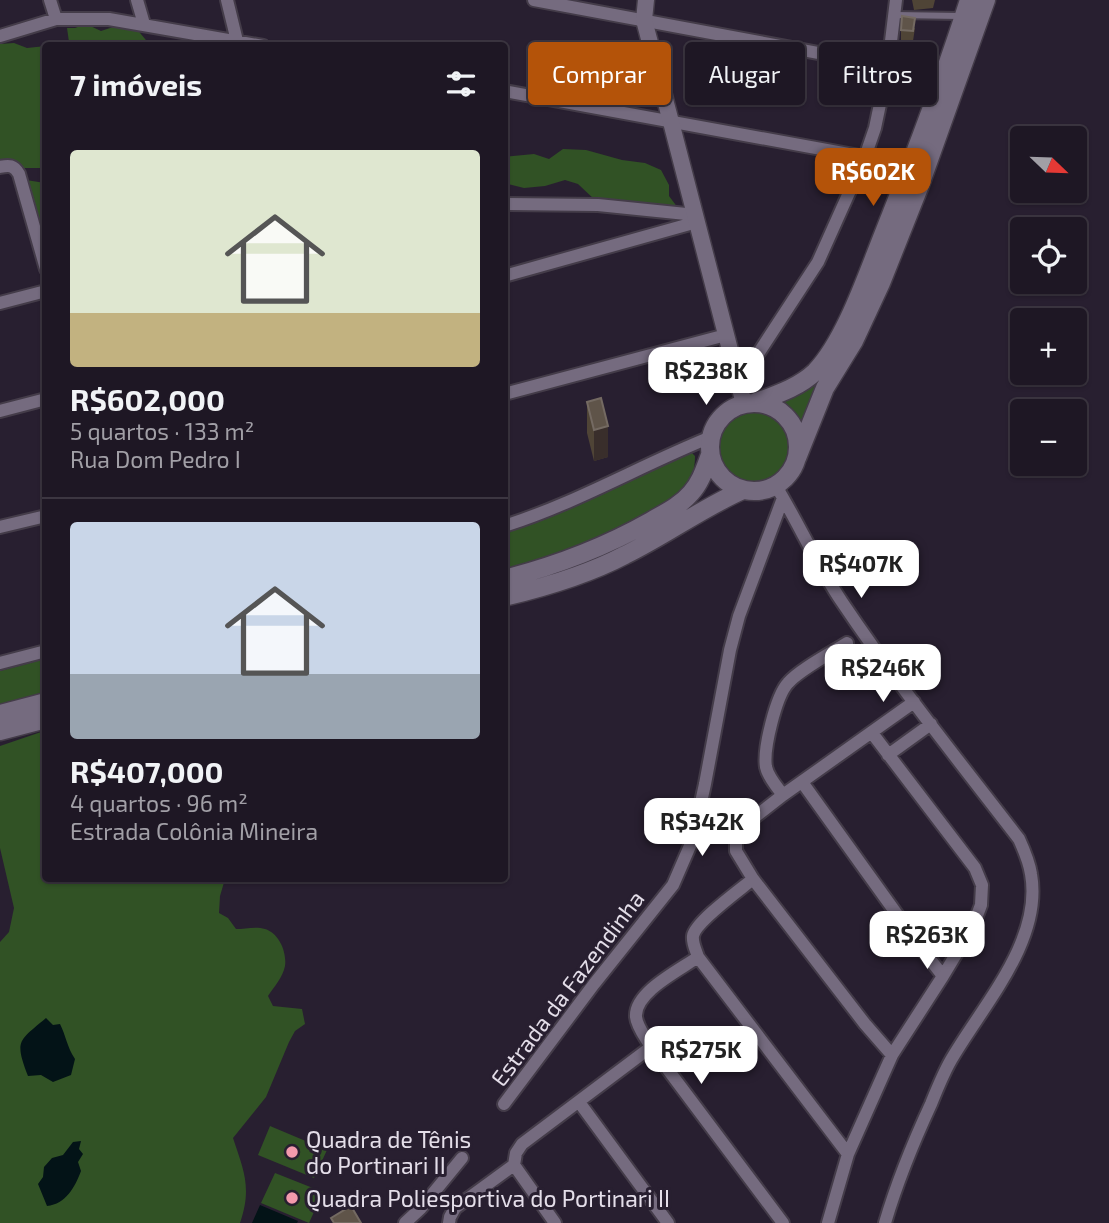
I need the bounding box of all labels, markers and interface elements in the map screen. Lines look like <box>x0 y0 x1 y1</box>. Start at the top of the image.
chip: Comprar <box>528 42 671 105</box>
chip: Alugar <box>685 42 805 105</box>
chip: Filtros <box>819 42 937 105</box>
icon: filters <box>442 65 480 103</box>
text: 7 imóveis <box>70 66 202 102</box>
north arrow <box>1010 126 1087 203</box>
map controls <box>1010 126 1087 476</box>
pin: R$602K <box>816 148 930 208</box>
text: R$602K <box>831 157 915 185</box>
icon: home <box>212 196 338 322</box>
button: locate <box>1010 217 1087 294</box>
button: + <box>1010 308 1087 385</box>
pin: R$238K <box>649 348 763 407</box>
text: R$238K <box>664 356 748 384</box>
text: R$602,000 <box>70 381 225 417</box>
button: − <box>1010 399 1087 476</box>
text: 5 quartos · 133 m² <box>70 417 254 445</box>
text: Rua Dom Pedro I <box>70 445 241 473</box>
pin: R$407K <box>804 540 918 600</box>
text: R$407K <box>819 549 903 577</box>
icon: home <box>212 568 338 694</box>
pin: R$246K <box>826 644 940 704</box>
text: R$246K <box>841 653 925 681</box>
text: R$407,000 <box>70 753 224 789</box>
text: 4 quartos · 96 m² <box>70 789 248 817</box>
pin: R$342K <box>645 798 759 858</box>
text: R$342K <box>660 807 744 835</box>
text: Estrada Colônia Mineira <box>70 817 318 845</box>
street label: Estrada da Fazendinha <box>484 885 650 1091</box>
pin: R$263K <box>870 912 984 971</box>
text: R$263K <box>886 920 968 948</box>
pin: R$275K <box>644 1026 758 1086</box>
text: R$275K <box>660 1035 742 1063</box>
place label: Quadra de Tênis do Portinari II <box>306 1125 471 1179</box>
marker: Quadra de Tênis do Portinari II <box>284 1144 300 1160</box>
place label: Quadra Poliesportiva do Portinari II <box>306 1184 670 1212</box>
marker: Quadra Poliesportiva do Portinari II <box>284 1190 300 1206</box>

